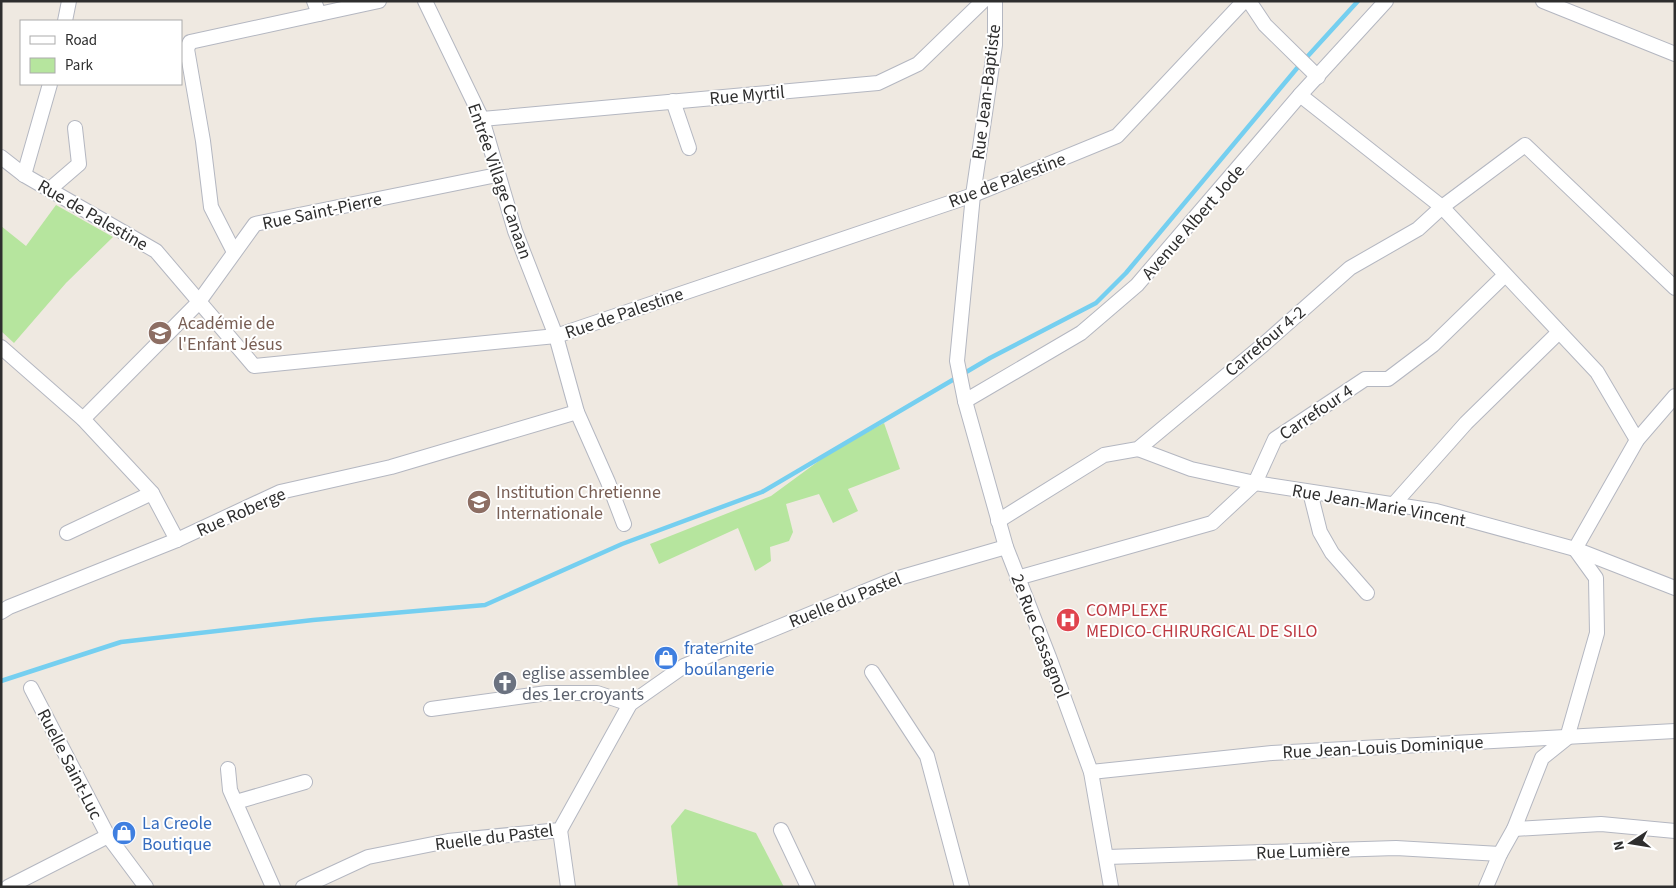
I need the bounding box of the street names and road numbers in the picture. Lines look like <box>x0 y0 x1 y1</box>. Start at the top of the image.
street label: Rue Jean-Baptiste <box>966 23 1007 161</box>
street label: Rue Myrtil <box>708 80 786 111</box>
street label: Entrée Village Canaan <box>461 100 538 262</box>
street label: Rue de Palestine <box>945 147 1069 214</box>
street label: Avenue Albert Jode <box>1136 159 1251 285</box>
street label: Rue de Palestine <box>33 174 153 257</box>
street label: Rue Saint-Pierre <box>260 187 384 236</box>
street label: Rue de Palestine <box>562 282 687 345</box>
street label: Carrefour 4-2 <box>1220 300 1311 383</box>
street label: Carrefour 4 <box>1274 379 1358 446</box>
street label: Rue Jean-Marie Vincent <box>1290 478 1468 533</box>
street label: Rue Roberge <box>193 482 290 543</box>
street label: Ruelle du Pastel <box>785 567 905 634</box>
street label: 2e Rue Cassagnol <box>1004 571 1075 702</box>
street label: Ruelle Saint-Luc <box>31 704 108 824</box>
street label: Rue Jean-Louis Dominique <box>1282 730 1484 765</box>
street label: Ruelle du Pastel <box>433 818 555 857</box>
street label: Rue Lumière <box>1256 837 1351 866</box>

